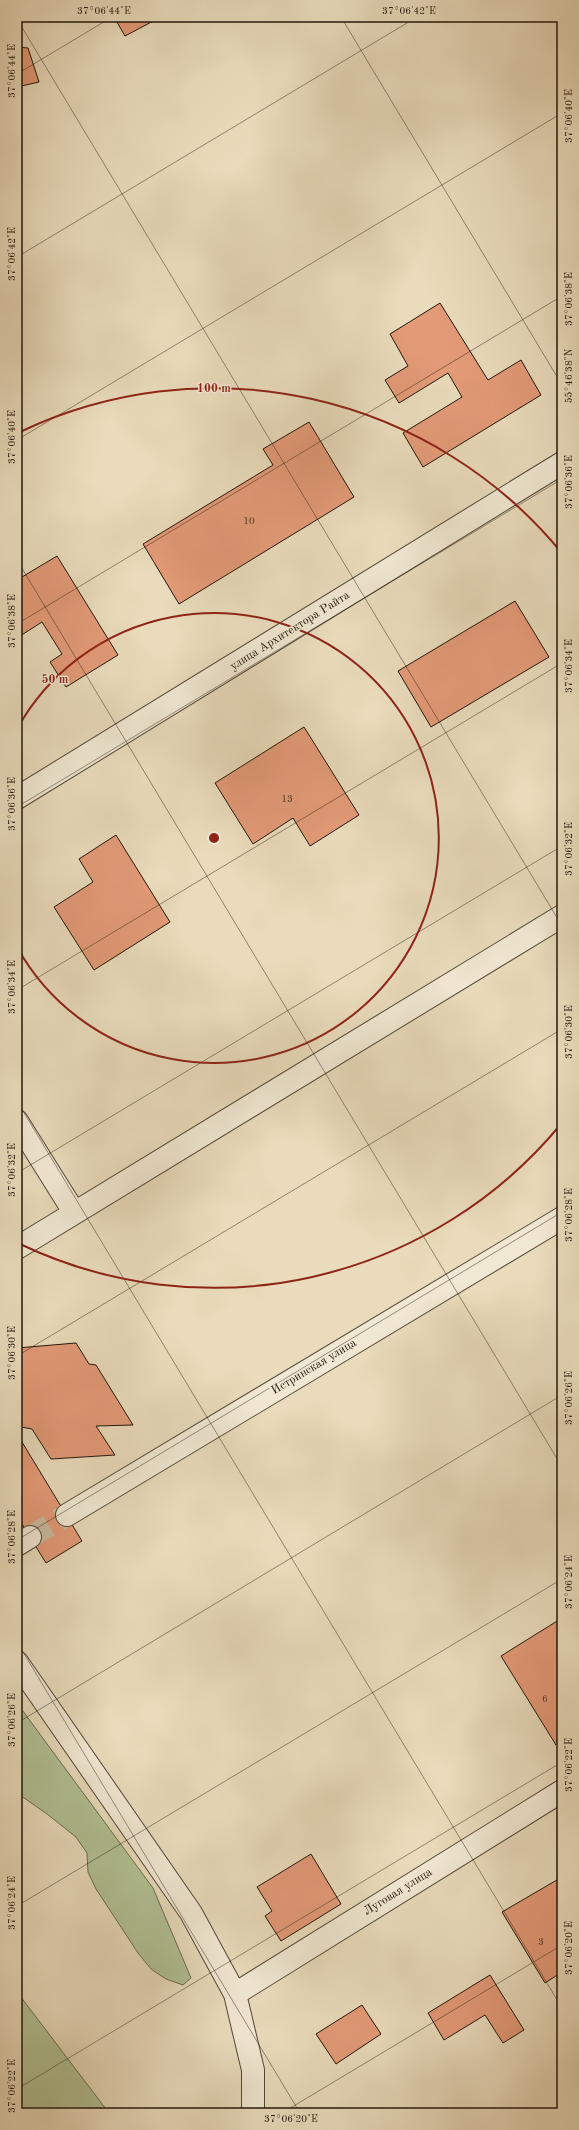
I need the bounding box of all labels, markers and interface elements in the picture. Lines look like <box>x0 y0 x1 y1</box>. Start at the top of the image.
text: 37°06'44"E <box>77 6 131 16</box>
text: 37°06'42"E <box>382 6 436 16</box>
text: 37°06'44"E <box>7 44 17 98</box>
text: 37°06'40"E <box>564 89 574 143</box>
text: 37°06'42"E <box>7 227 17 281</box>
text: 37°06'38"E <box>564 272 574 326</box>
text: 55°46'38"N <box>564 348 574 403</box>
text: 100 m <box>197 383 231 395</box>
text: 37°06'40"E <box>7 410 17 464</box>
text: 37°06'36"E <box>564 455 574 509</box>
house number: 10 <box>243 516 255 526</box>
street label: улица Архитектора Райта <box>228 589 352 673</box>
text: 37°06'38"E <box>7 594 17 648</box>
text: 37°06'34"E <box>564 639 574 693</box>
text: 50 m <box>42 673 69 686</box>
text: 37°06'36"E <box>7 777 17 831</box>
house number: 13 <box>281 794 293 804</box>
text: 37°06'32"E <box>564 822 574 876</box>
centre of rings <box>207 831 221 845</box>
text: 37°06'34"E <box>7 960 17 1014</box>
text: 37°06'30"E <box>564 1005 574 1059</box>
text: 37°06'32"E <box>7 1143 17 1197</box>
text: 37°06'28"E <box>564 1188 574 1242</box>
text: 37°06'30"E <box>7 1326 17 1380</box>
street label: Истринская улица <box>269 1337 359 1397</box>
text: 37°06'26"E <box>564 1371 574 1425</box>
text: 37°06'28"E <box>7 1510 17 1564</box>
text: 37°06'24"E <box>564 1555 574 1609</box>
text: 37°06'26"E <box>7 1693 17 1747</box>
house number: 6 <box>542 1694 548 1704</box>
text: 37°06'22"E <box>564 1738 574 1792</box>
street label: Луговая улица <box>362 1866 434 1918</box>
text: 37°06'24"E <box>7 1876 17 1930</box>
text: 37°06'20"E <box>564 1921 574 1975</box>
house number: 3 <box>538 1937 544 1947</box>
text: 37°06'22"E <box>7 2059 17 2113</box>
text: 37°06'20"E <box>264 2114 318 2124</box>

